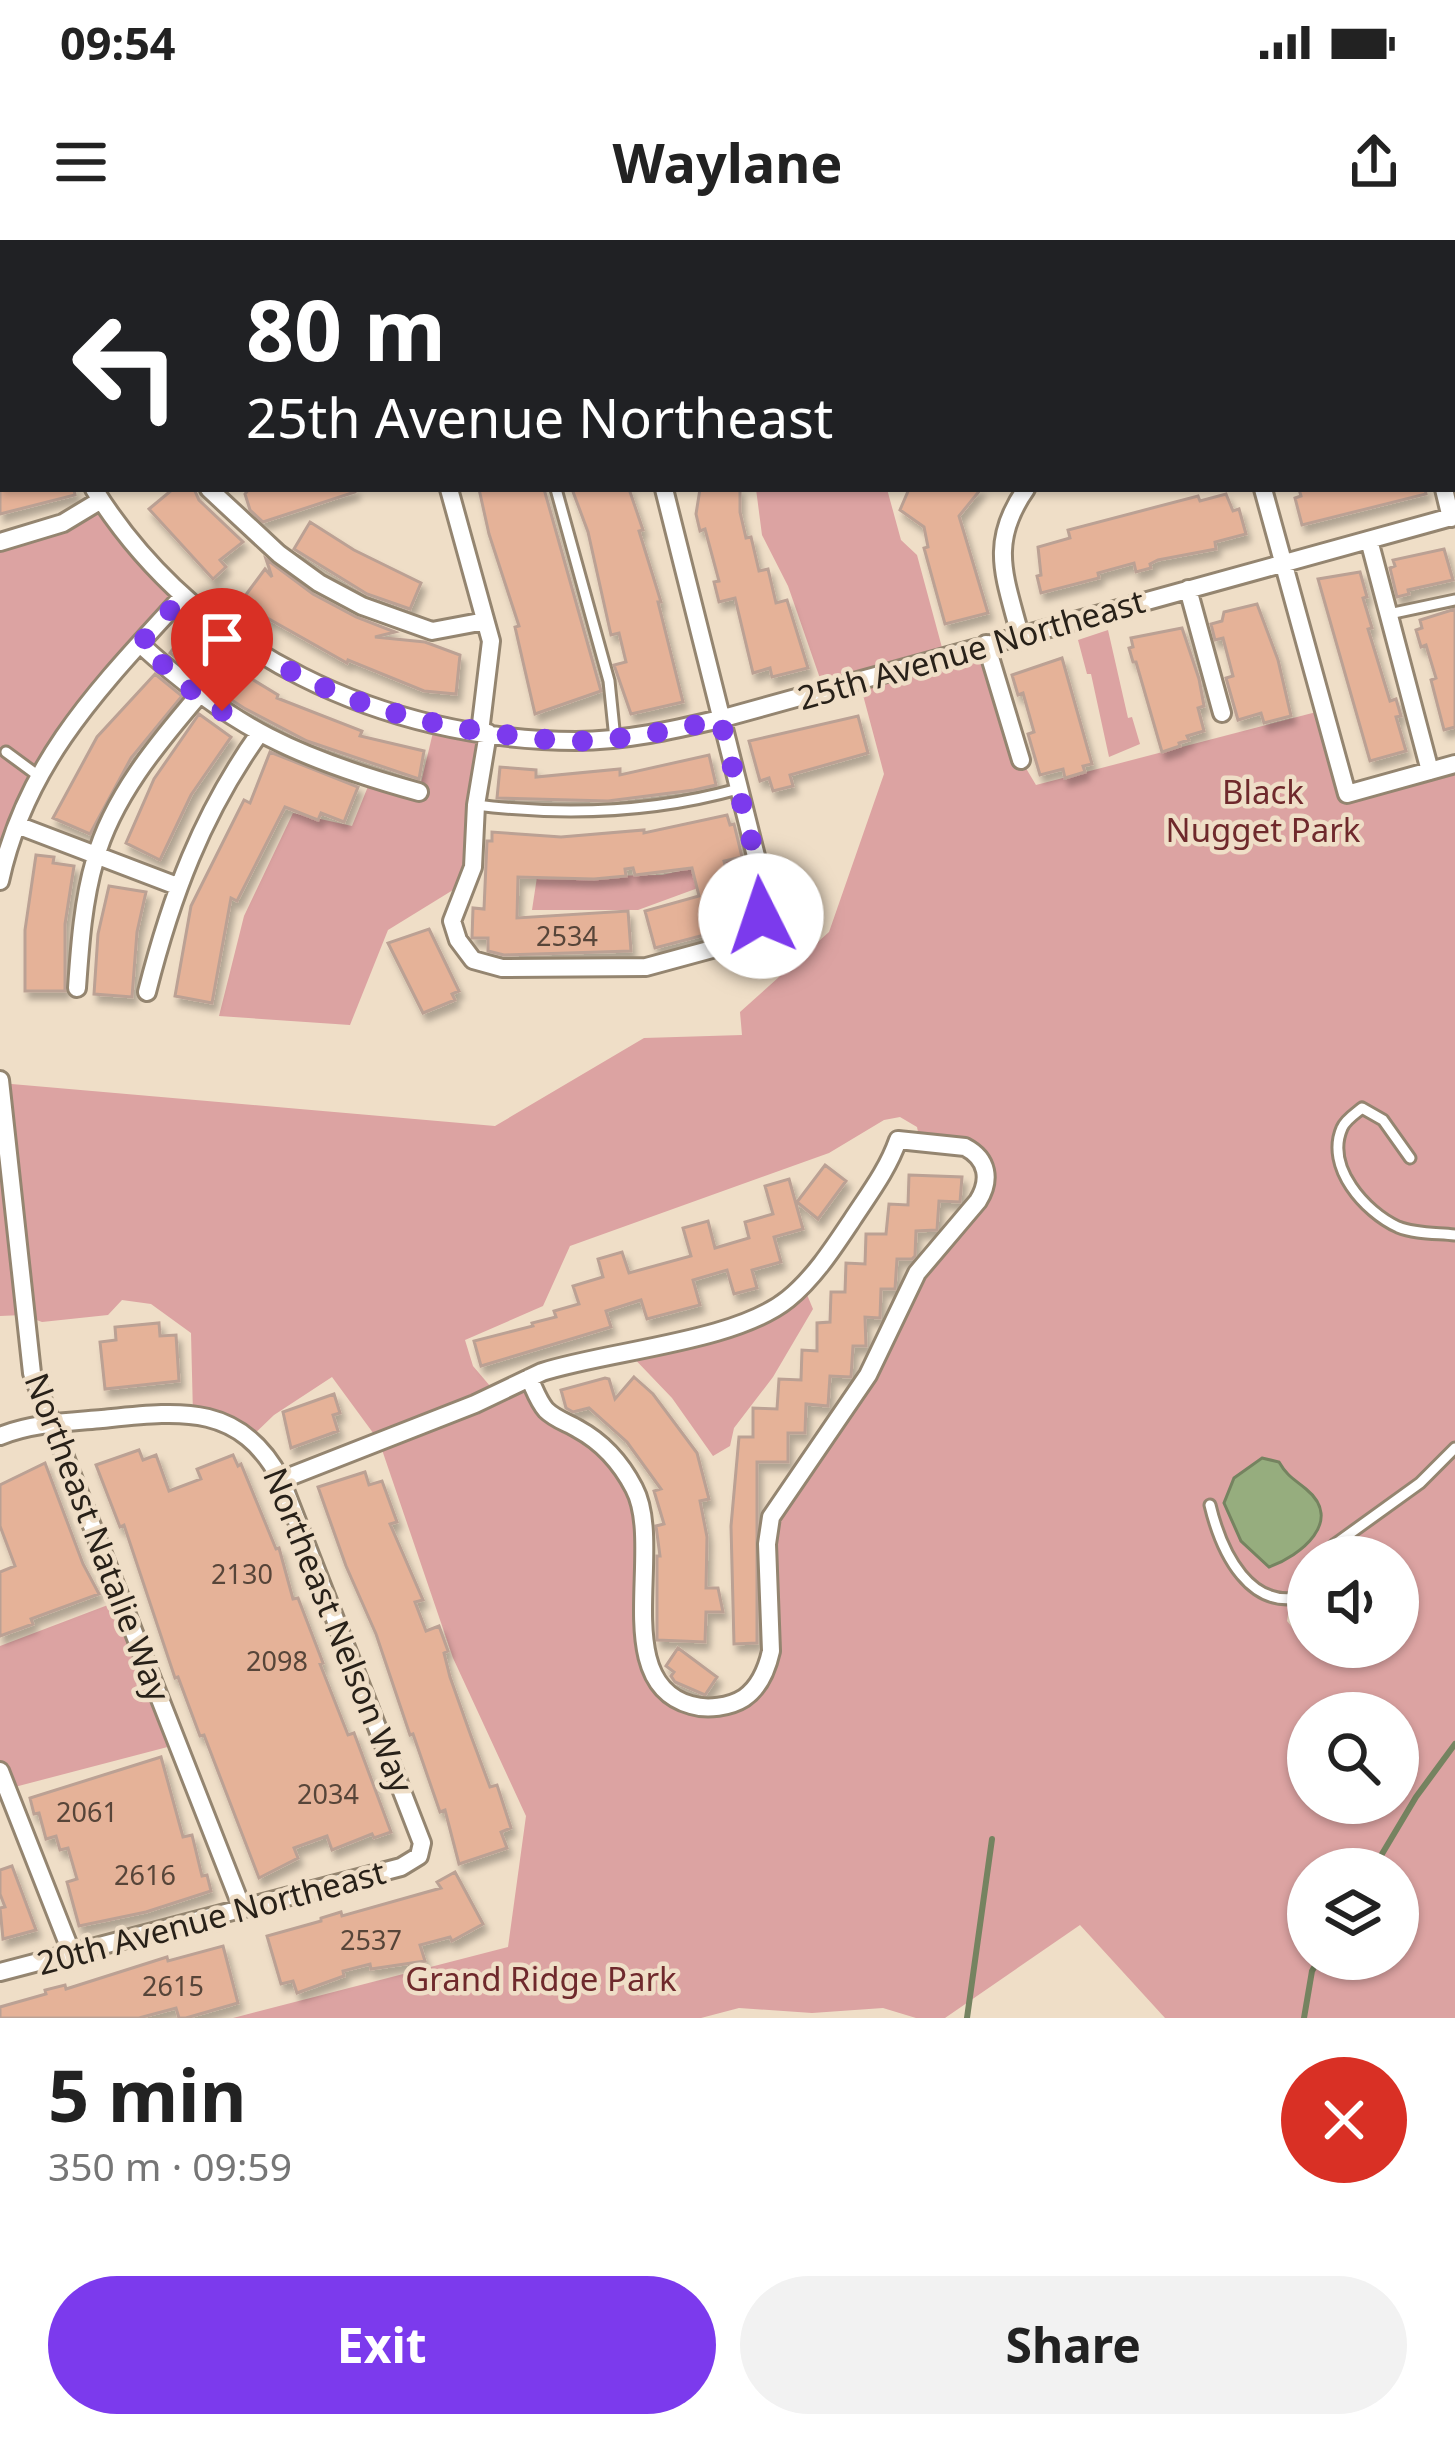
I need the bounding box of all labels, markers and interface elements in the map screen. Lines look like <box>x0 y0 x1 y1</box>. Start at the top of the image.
text: 09:54 <box>60 12 176 73</box>
text: Waylane <box>612 125 843 199</box>
icon: menu <box>48 129 114 195</box>
icon: share <box>1341 129 1407 195</box>
text: 80 m <box>246 271 446 386</box>
icon: left <box>48 288 204 444</box>
text: 25th Avenue Northeast <box>246 380 833 454</box>
street label: 25th Avenue Northeast <box>792 578 1150 720</box>
pin <box>171 588 273 711</box>
icon: arrive <box>189 606 255 672</box>
park label: Black Nugget Park <box>1166 769 1361 852</box>
position arrow <box>698 853 824 979</box>
house number: 2534 <box>536 917 598 954</box>
street label: Northeast Natalie Way <box>15 1366 181 1708</box>
street label: Northeast Nelson Way <box>253 1461 425 1799</box>
map controls <box>1287 1536 1419 1980</box>
button: sound <box>1287 1536 1419 1668</box>
house number: 2130 <box>211 1555 273 1592</box>
house number: 2098 <box>246 1642 308 1679</box>
button: search <box>1287 1692 1419 1824</box>
house number: 2034 <box>297 1775 359 1812</box>
house number: 2061 <box>56 1793 118 1830</box>
button: layers <box>1287 1848 1419 1980</box>
street label: 20th Avenue Northeast <box>32 1849 390 1985</box>
house number: 2616 <box>114 1856 176 1893</box>
house number: 2537 <box>340 1921 402 1958</box>
park label: Grand Ridge Park <box>405 1956 677 2001</box>
house number: 2615 <box>142 1967 204 2004</box>
text: 5 min <box>48 2045 246 2143</box>
button: close <box>1281 2057 1407 2183</box>
text: 350 m · 09:59 <box>48 2139 292 2192</box>
button: Exit <box>48 2276 716 2414</box>
button: Share <box>740 2276 1407 2414</box>

